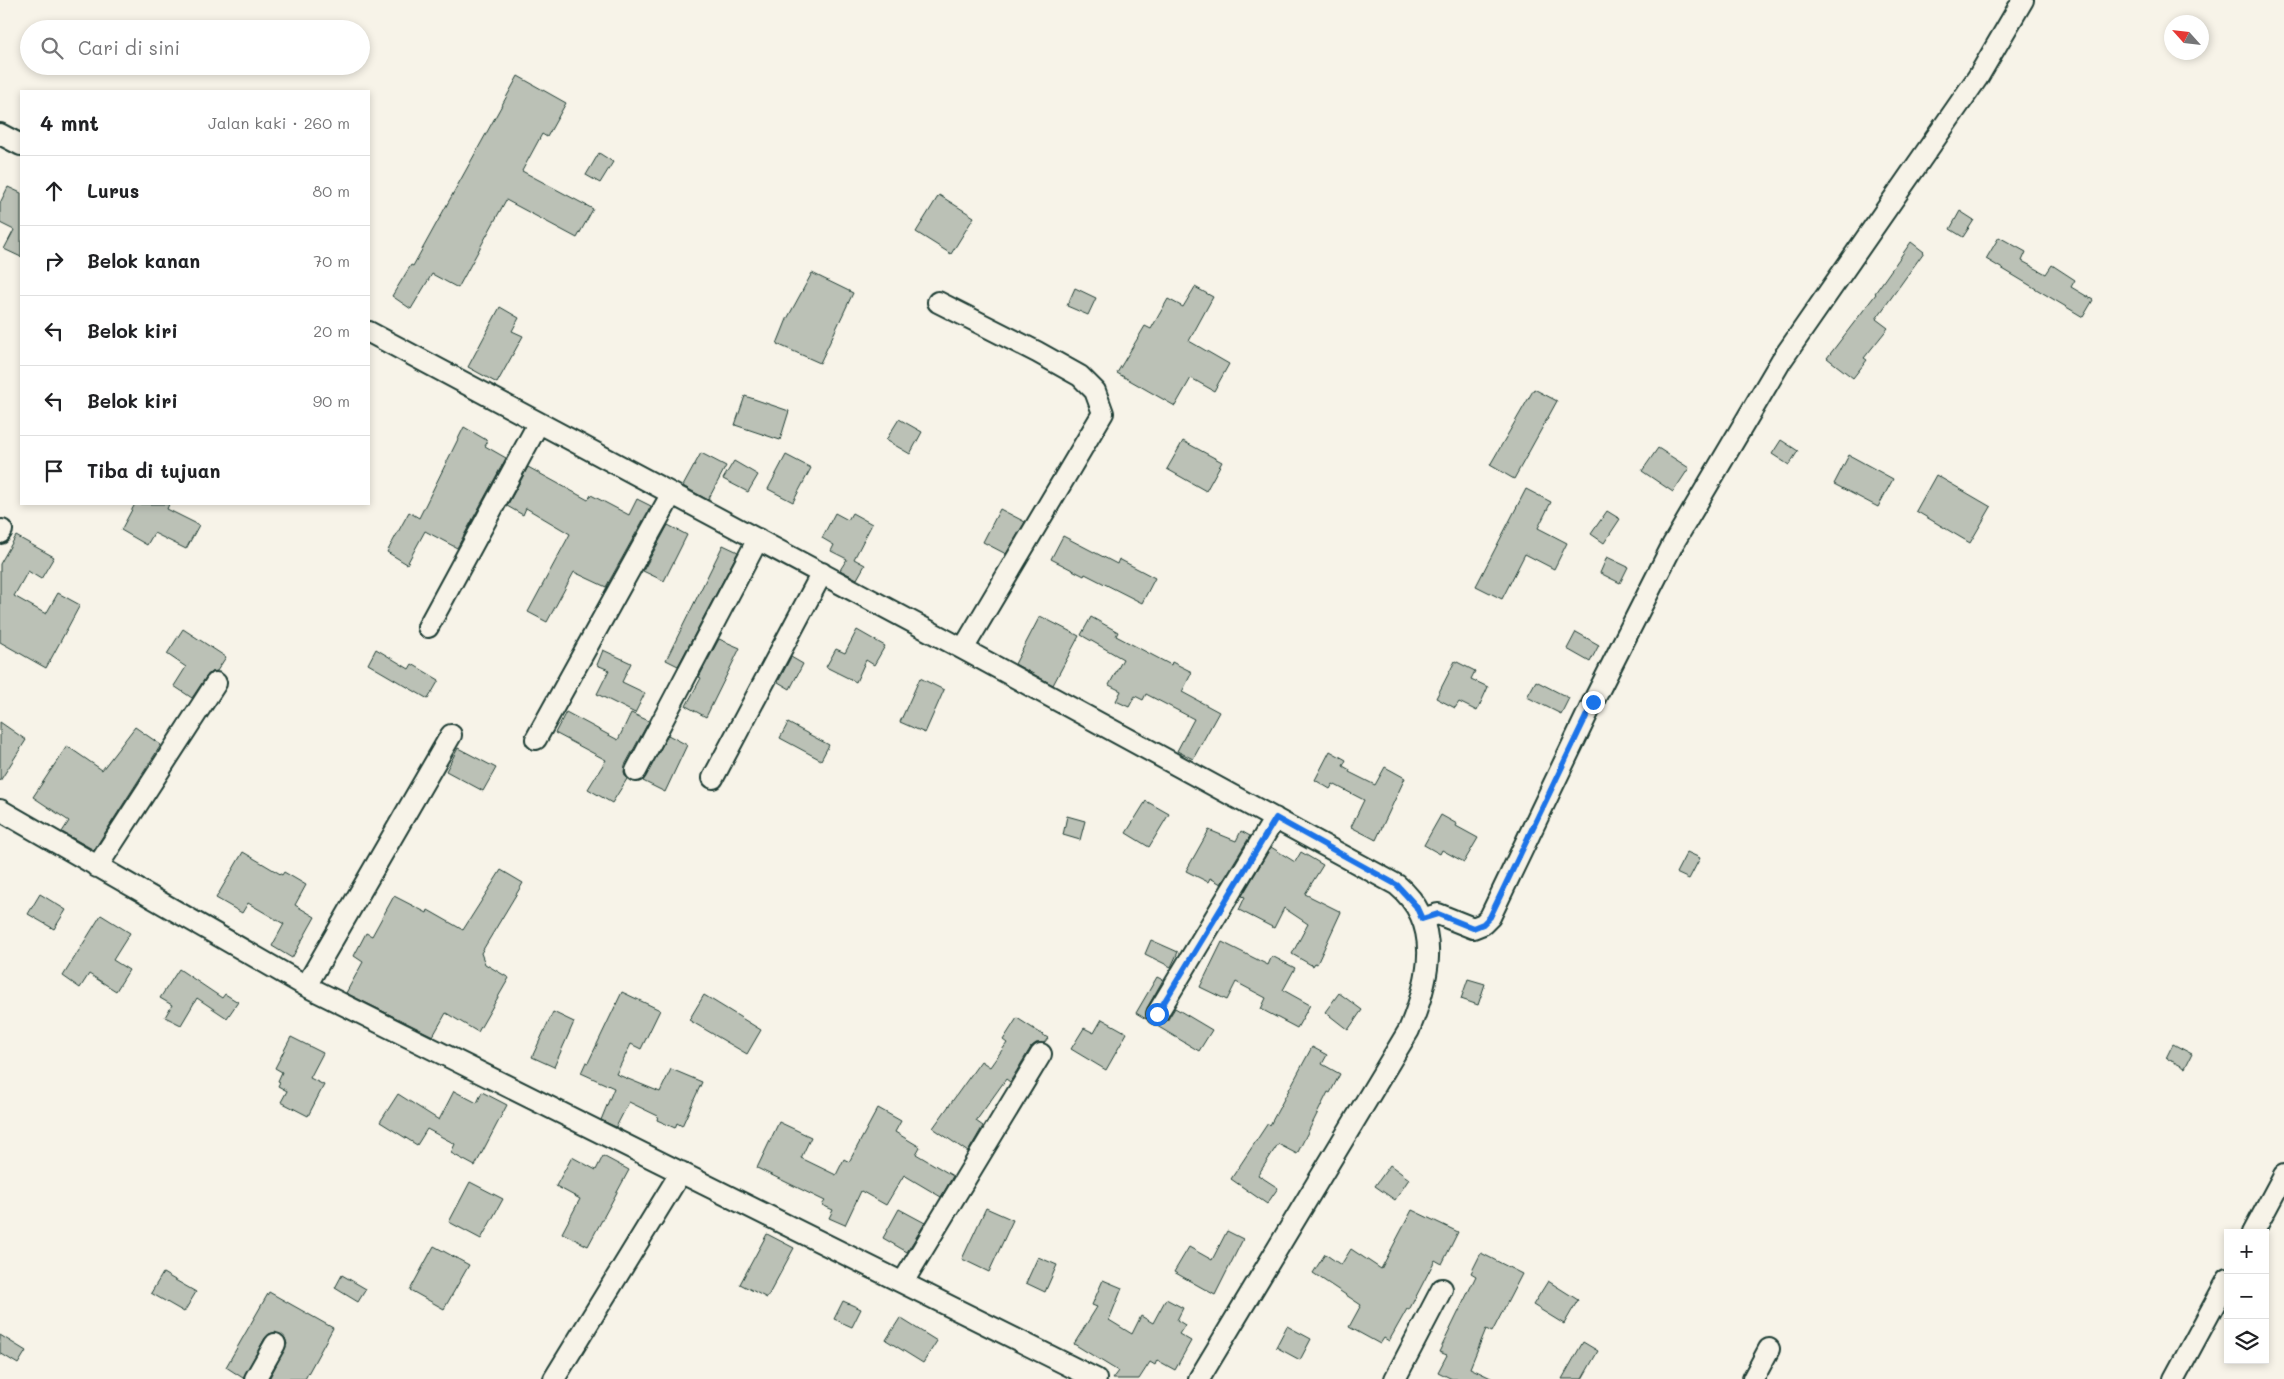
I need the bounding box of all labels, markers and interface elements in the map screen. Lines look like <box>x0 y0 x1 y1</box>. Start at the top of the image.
north arrow <box>2164 15 2209 60</box>
search box <box>20 20 370 75</box>
icon: search <box>38 34 66 62</box>
text: Cari di sini <box>78 35 180 60</box>
text: 4 mnt <box>40 109 99 136</box>
text: Jalan kaki · 260 m <box>208 112 350 133</box>
icon: ahead <box>40 177 68 205</box>
text: Lurus <box>87 178 139 203</box>
text: 80 m <box>313 180 350 201</box>
icon: right <box>40 247 68 275</box>
text: Belok kanan <box>87 248 200 273</box>
text: 70 m <box>313 250 350 271</box>
icon: left <box>40 317 68 345</box>
text: Belok kiri <box>87 318 178 343</box>
text: 20 m <box>313 320 350 341</box>
icon: left <box>40 387 68 415</box>
text: Belok kiri <box>87 388 178 413</box>
text: 90 m <box>313 390 350 411</box>
icon: arrive <box>40 457 68 485</box>
text: Tiba di tujuan <box>87 458 220 483</box>
route end <box>1582 691 1605 714</box>
route start <box>1146 1003 1169 1026</box>
map controls <box>2224 1229 2269 1364</box>
button: + <box>2224 1229 2269 1274</box>
button: − <box>2224 1274 2269 1319</box>
button: layers <box>2224 1319 2269 1364</box>

